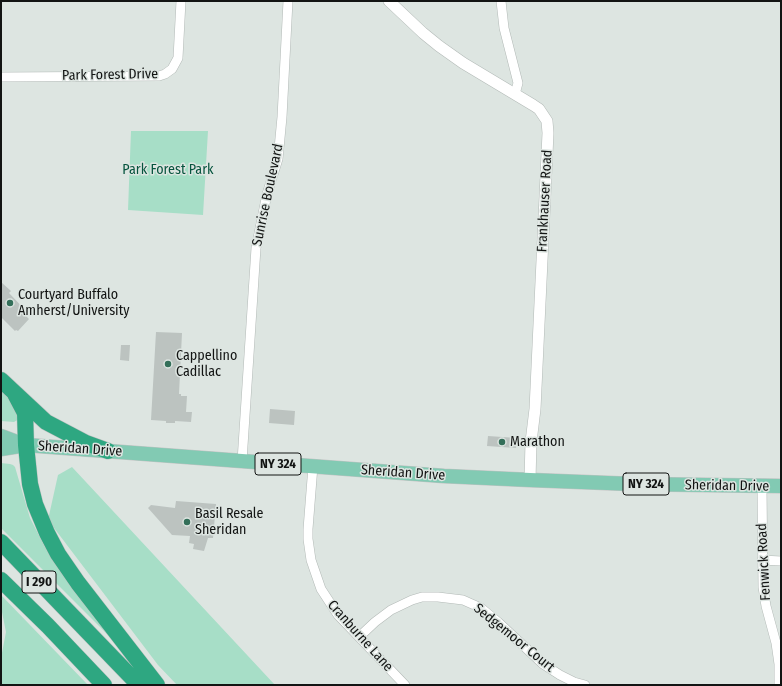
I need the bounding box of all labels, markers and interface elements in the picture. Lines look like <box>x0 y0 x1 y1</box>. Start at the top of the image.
street label: Park Forest Drive <box>62 66 158 84</box>
street label: Sunrise Boulevard <box>249 142 287 248</box>
street label: Frankhauser Road <box>534 149 556 253</box>
park label: Park Forest Park <box>122 162 214 178</box>
place label: Courtyard Buffalo Amherst/University <box>18 287 129 320</box>
marker: Courtyard Buffalo Amherst/University <box>5 298 15 308</box>
place label: Cappellino Cadillac <box>176 348 237 380</box>
marker: Cappellino Cadillac <box>163 359 173 369</box>
place label: Marathon <box>510 434 565 450</box>
marker: Marathon <box>497 437 507 447</box>
street label: Sheridan Drive <box>37 438 123 460</box>
road number: NY 324 <box>255 453 301 475</box>
street label: Sheridan Drive <box>360 462 446 484</box>
road number: NY 324 <box>623 473 669 495</box>
street label: Sheridan Drive <box>685 477 769 495</box>
place label: Basil Resale Sheridan <box>195 506 263 538</box>
marker: Basil Resale Sheridan <box>182 517 192 527</box>
street label: Fenwick Road <box>754 523 774 601</box>
road number: I 290 <box>22 571 56 593</box>
street label: Cranburne Lane <box>324 597 396 675</box>
street label: Sedgemoor Court <box>470 600 558 676</box>

